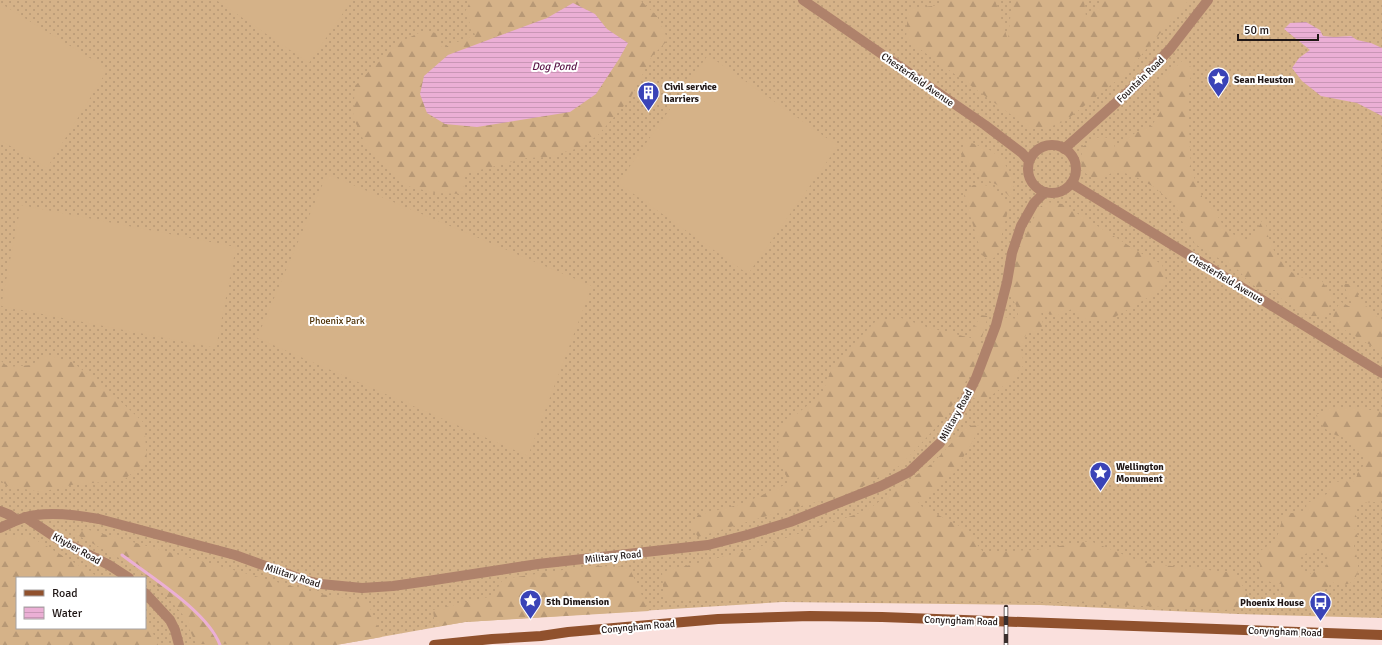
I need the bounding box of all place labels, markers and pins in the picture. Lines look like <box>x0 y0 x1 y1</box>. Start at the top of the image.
place icon: Sean Heuston <box>1205 66 1231 99</box>
place label: Sean Heuston <box>1234 74 1294 86</box>
building icon: Civil service harriers <box>635 79 661 112</box>
place label: Civil service harriers <box>664 81 717 105</box>
place icon: Wellington Monument <box>1087 459 1113 492</box>
place label: Wellington Monument <box>1116 461 1164 485</box>
place icon: 5th Dimension <box>518 588 544 621</box>
bus stop icon: Phoenix House <box>1307 589 1333 622</box>
place label: 5th Dimension <box>546 596 610 608</box>
place label: Phoenix House <box>1240 597 1304 609</box>

